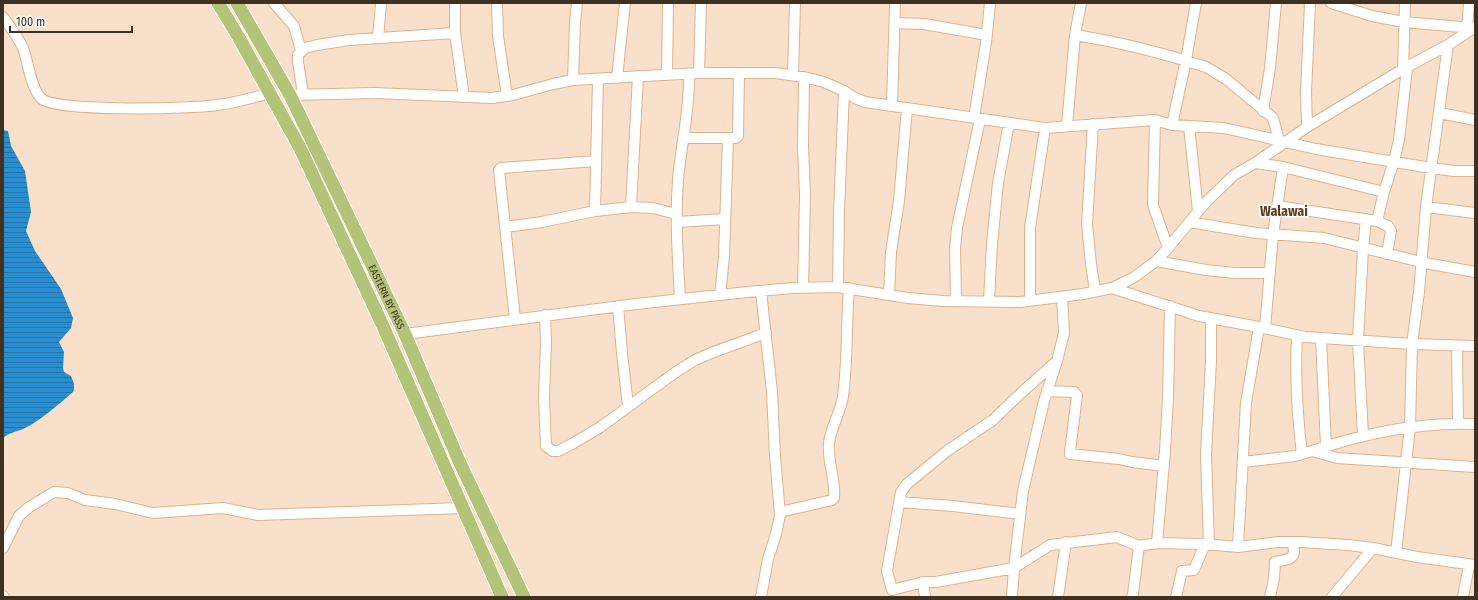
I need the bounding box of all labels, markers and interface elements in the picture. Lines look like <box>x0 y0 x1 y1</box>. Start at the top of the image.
scale bar <box>10 8 132 34</box>
text: 100 m <box>16 15 45 29</box>
district label: Walawai <box>1260 203 1308 220</box>
street label: EASTERN BY PASS <box>366 263 407 331</box>

